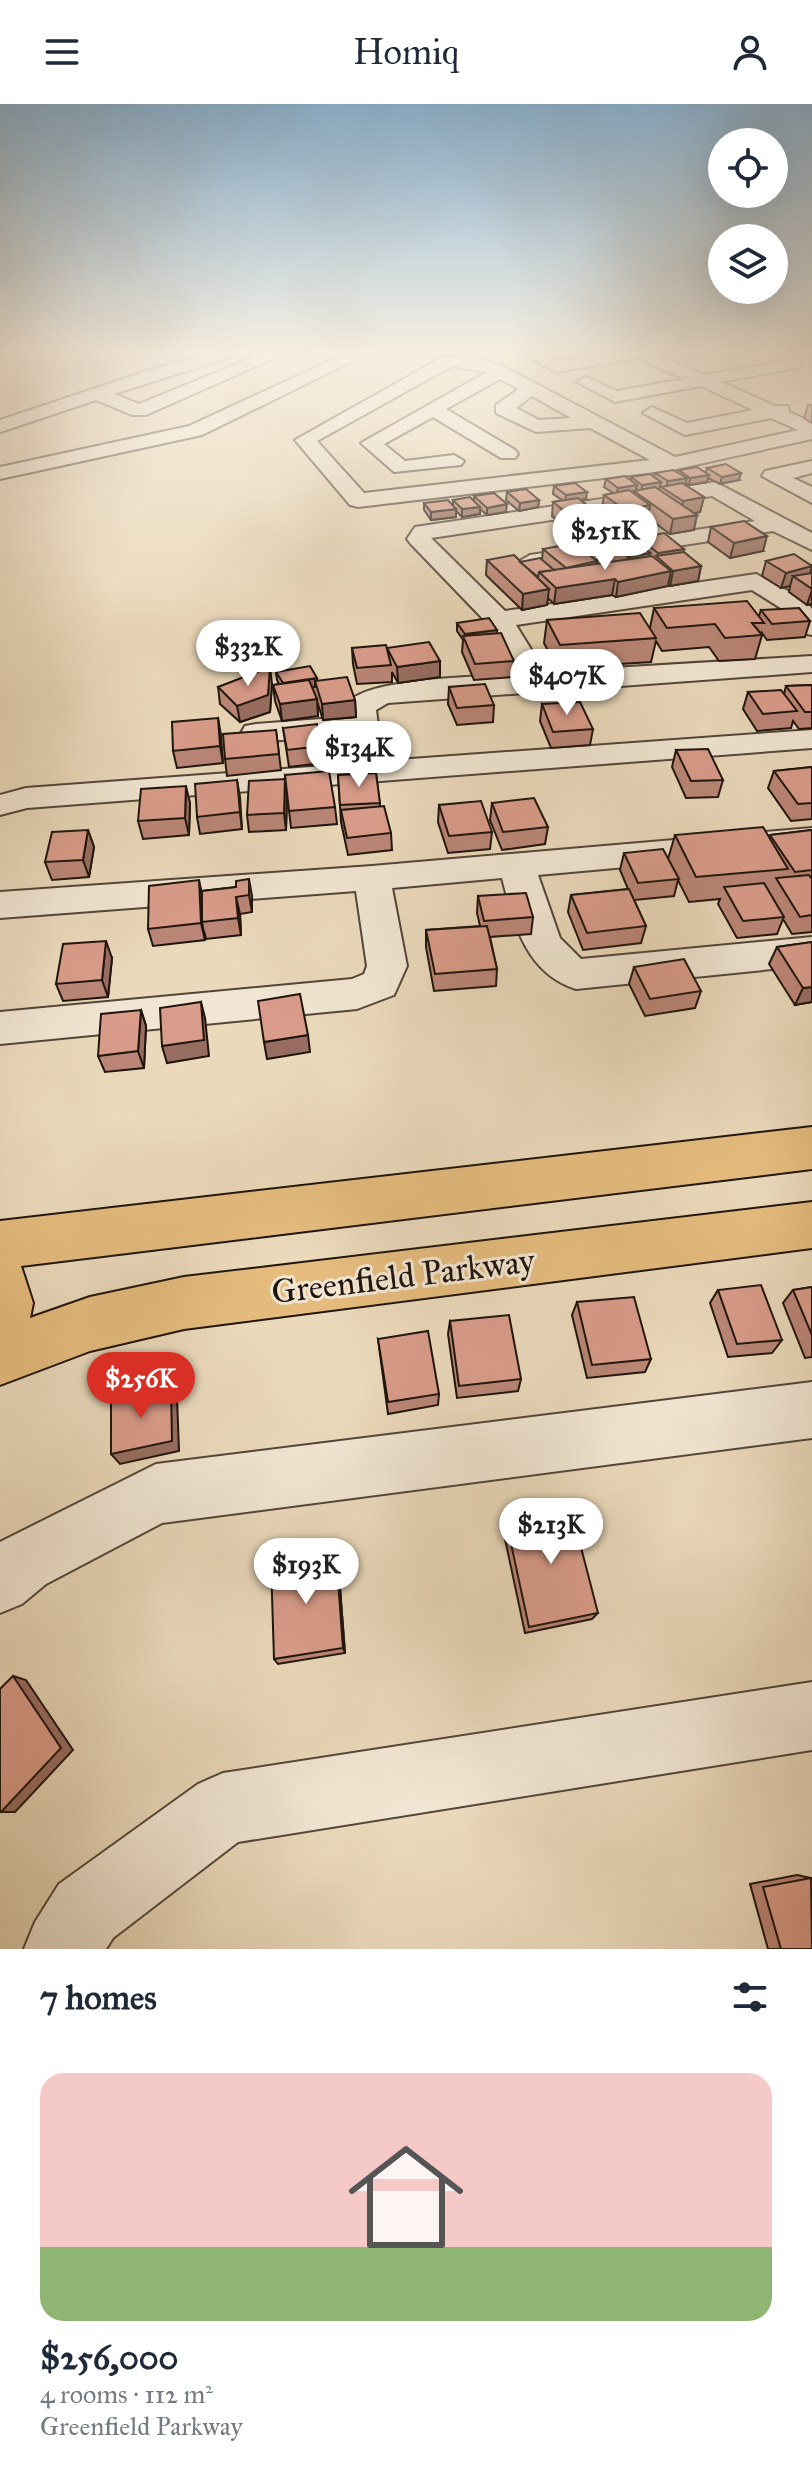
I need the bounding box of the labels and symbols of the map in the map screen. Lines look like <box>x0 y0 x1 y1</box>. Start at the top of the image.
pin: $251K <box>549 504 661 572</box>
pin: $332K <box>192 620 304 688</box>
pin: $407K <box>511 649 623 717</box>
pin: $134K <box>303 721 415 789</box>
street label: Greenfield Parkway <box>269 1239 538 1312</box>
pin: $256K <box>85 1352 197 1420</box>
pin: $213K <box>495 1498 607 1566</box>
pin: $193K <box>250 1538 362 1606</box>

